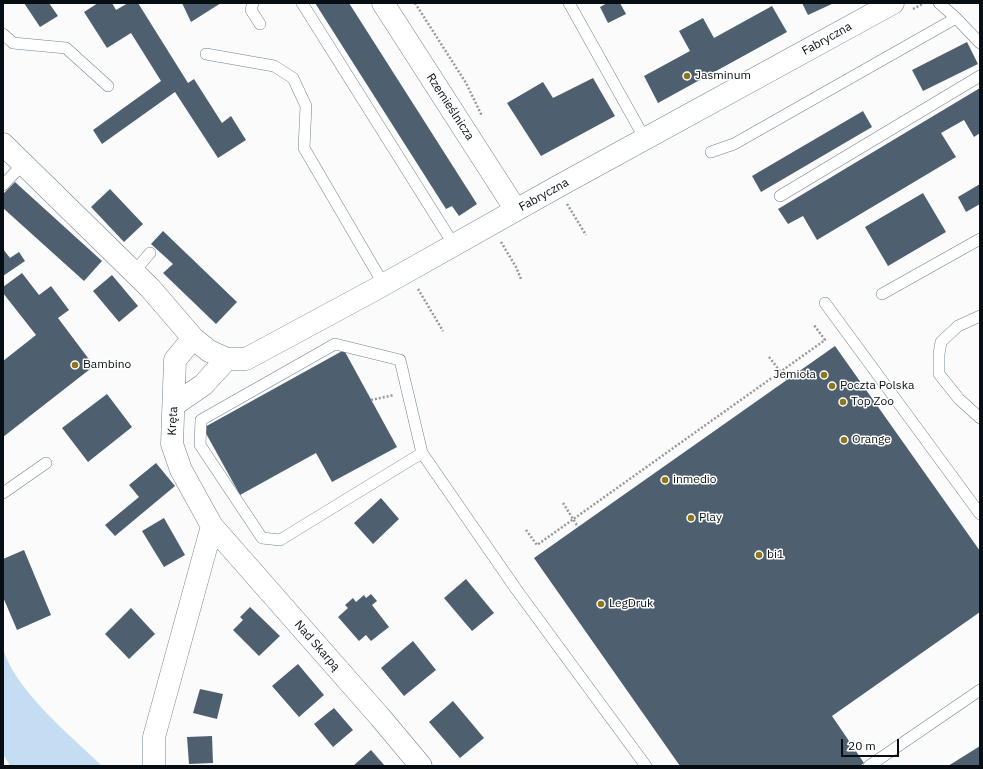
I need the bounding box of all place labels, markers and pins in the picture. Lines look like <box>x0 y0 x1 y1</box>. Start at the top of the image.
place label: Jasminum <box>695 69 751 83</box>
marker: Jasminum <box>682 71 692 81</box>
place label: Bambino <box>83 358 131 372</box>
marker: Bambino <box>70 360 80 370</box>
place label: Jemioła <box>773 368 816 382</box>
marker: Jemioła <box>819 370 829 380</box>
place label: Poczta Polska <box>840 379 914 393</box>
marker: Poczta Polska <box>827 381 837 391</box>
place label: Top Zoo <box>851 395 894 409</box>
marker: Top Zoo <box>838 397 848 407</box>
place label: Orange <box>852 433 891 447</box>
marker: Orange <box>839 435 849 445</box>
place label: inmedio <box>673 473 717 487</box>
marker: inmedio <box>660 475 670 485</box>
place label: Play <box>699 511 722 525</box>
marker: Play <box>686 513 696 523</box>
place label: bi1 <box>767 548 784 562</box>
marker: bi1 <box>754 550 764 560</box>
place label: LegDruk <box>609 597 653 611</box>
marker: LegDruk <box>596 599 606 609</box>

